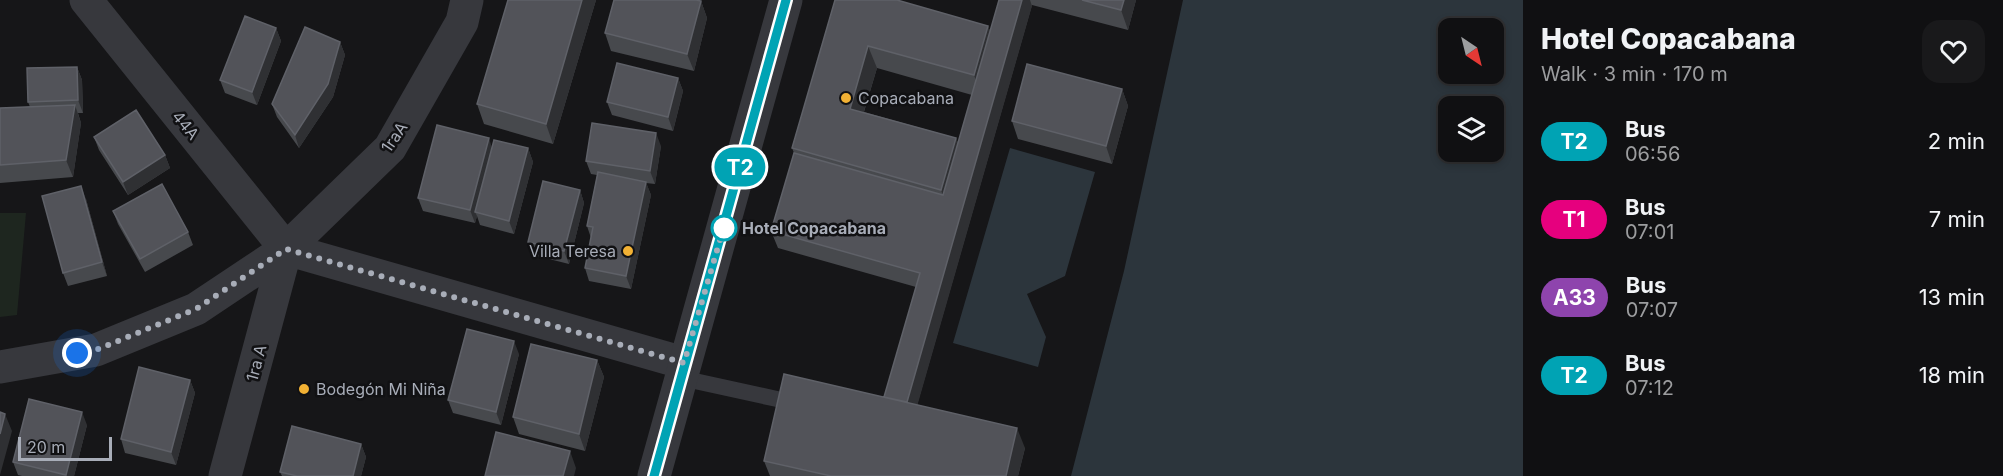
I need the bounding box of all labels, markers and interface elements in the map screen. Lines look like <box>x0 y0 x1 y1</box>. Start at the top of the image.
north arrow <box>1438 18 1504 84</box>
map controls <box>1438 18 1504 162</box>
button: heart <box>1922 20 1985 83</box>
text: Hotel Copacabana <box>1541 22 1796 56</box>
text: Walk · 3 min · 170 m <box>1541 62 1728 86</box>
place label: Copacabana <box>858 88 954 108</box>
marker: Copacabana <box>839 91 853 105</box>
button: layers <box>1438 96 1504 162</box>
street label: 44A <box>168 106 204 144</box>
text: Bus <box>1625 116 1666 142</box>
street label: 1raA <box>377 118 411 156</box>
text: 2 min <box>1928 128 1985 154</box>
text: T2 <box>1560 129 1588 154</box>
text: 06:56 <box>1625 142 1680 166</box>
line badge: T2 <box>713 148 767 186</box>
text: T2 <box>726 155 754 180</box>
text: Bus <box>1625 194 1666 220</box>
text: 7 min <box>1929 206 1985 232</box>
text: T1 <box>1562 207 1586 232</box>
marker: Hotel Copacabana <box>711 215 737 241</box>
place label: Hotel Copacabana <box>742 218 886 238</box>
text: 07:01 <box>1625 220 1674 244</box>
place label: Villa Teresa <box>529 241 616 261</box>
marker: Villa Teresa <box>621 244 635 258</box>
text: Bus <box>1626 272 1666 298</box>
text: 13 min <box>1919 284 1985 310</box>
text: A33 <box>1553 285 1596 310</box>
text: 07:07 <box>1626 298 1678 322</box>
your location <box>62 338 92 368</box>
street label: 1ra A <box>242 343 270 383</box>
text: Bus <box>1625 350 1666 376</box>
text: 18 min <box>1919 362 1985 388</box>
text: T2 <box>1560 363 1588 388</box>
text: 07:12 <box>1625 376 1674 400</box>
place label: Bodegón Mi Niña <box>316 379 446 399</box>
marker: Bodegón Mi Niña <box>297 382 311 396</box>
scale bar <box>18 434 112 462</box>
text: 20 m <box>27 437 65 457</box>

